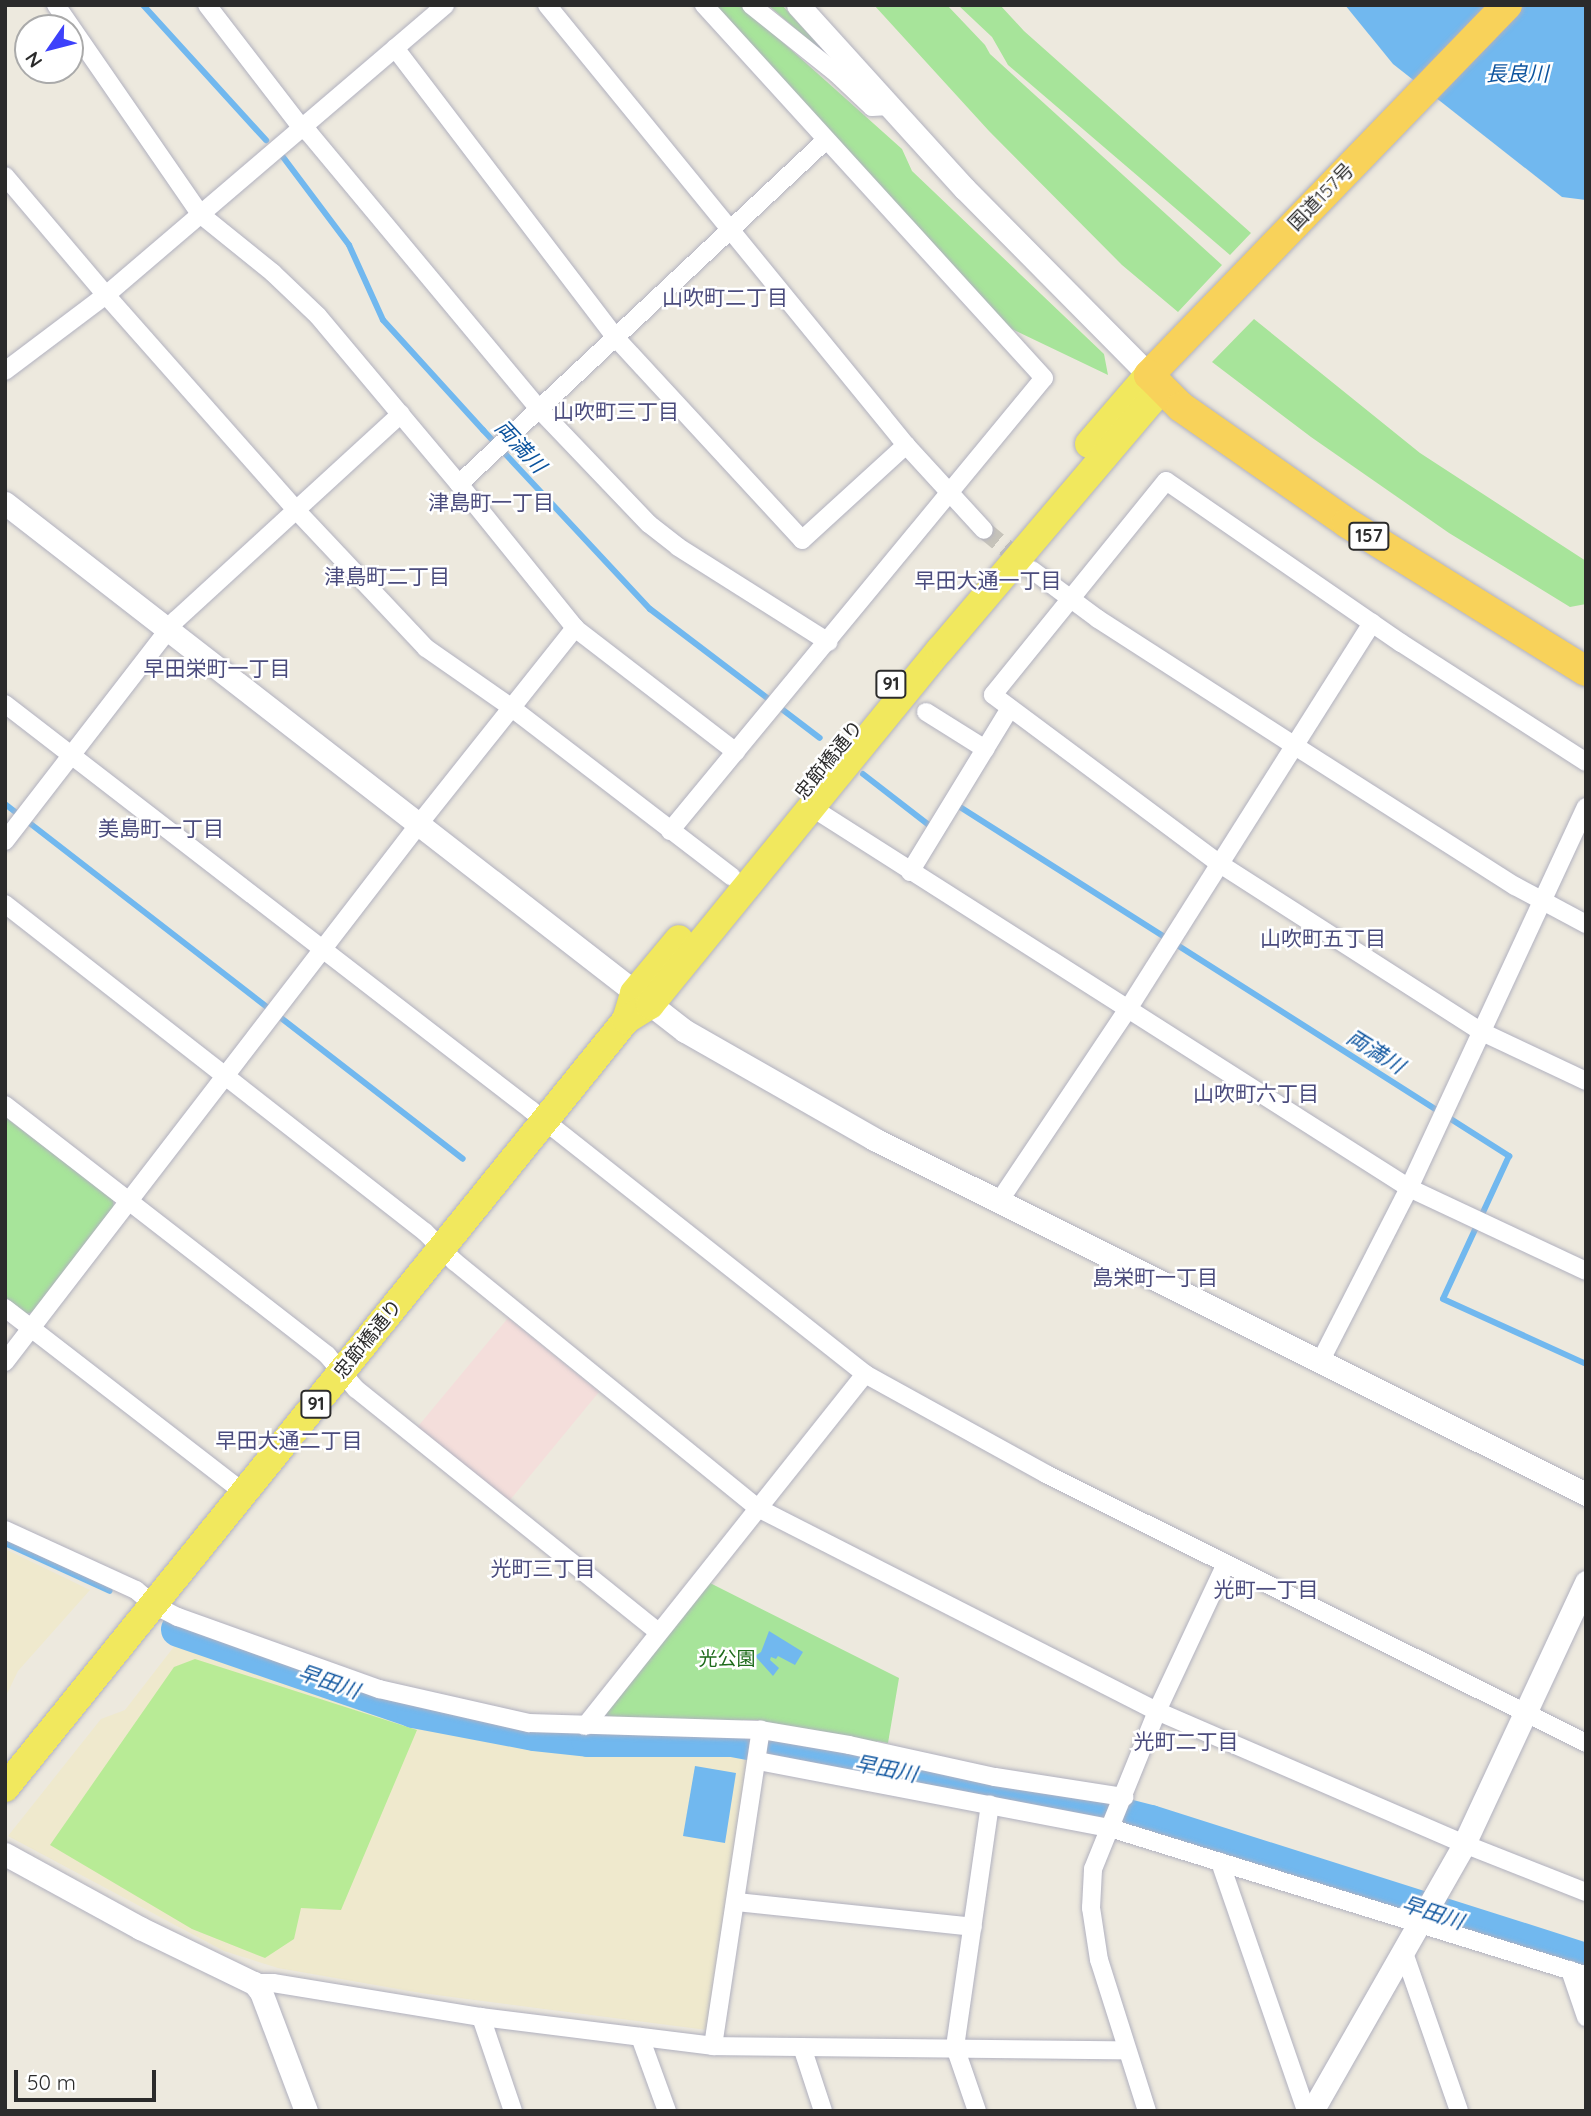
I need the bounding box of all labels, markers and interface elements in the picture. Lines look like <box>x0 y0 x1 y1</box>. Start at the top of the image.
north arrow <box>14 14 84 84</box>
text: N <box>20 47 47 73</box>
water label: 長良川 <box>1486 60 1548 86</box>
street label: 国道157号 <box>1284 159 1358 235</box>
district label: 山吹町二丁目 <box>662 284 788 310</box>
district label: 山吹町三丁目 <box>553 398 679 424</box>
water label: 両満川 <box>490 414 552 478</box>
district label: 津島町一丁目 <box>428 489 554 515</box>
road number: 157 <box>1348 522 1390 550</box>
district label: 津島町二丁目 <box>324 563 450 589</box>
district label: 早田大通一丁目 <box>915 567 1061 593</box>
district label: 早田栄町一丁目 <box>144 655 290 681</box>
road number: 91 <box>875 670 907 698</box>
street label: 忠節橋通り <box>790 716 868 804</box>
district label: 美島町一丁目 <box>98 815 224 841</box>
district label: 山吹町五丁目 <box>1260 925 1386 951</box>
water label: 両満川 <box>1343 1024 1409 1078</box>
district label: 山吹町六丁目 <box>1193 1080 1319 1106</box>
district label: 島栄町一丁目 <box>1092 1264 1218 1290</box>
street label: 忠節橋通り <box>329 1295 407 1383</box>
road number: 91 <box>300 1390 332 1419</box>
district label: 早田大通二丁目 <box>216 1427 362 1453</box>
district label: 光町三丁目 <box>491 1555 595 1581</box>
district label: 光町一丁目 <box>1214 1576 1318 1602</box>
park label: 光公園 <box>699 1648 755 1670</box>
water label: 早田川 <box>295 1659 363 1703</box>
district label: 光町二丁目 <box>1134 1728 1238 1754</box>
water label: 早田川 <box>853 1750 919 1786</box>
water label: 早田川 <box>1399 1890 1467 1934</box>
scale bar <box>18 2056 159 2100</box>
text: 50 m <box>27 2069 76 2095</box>

